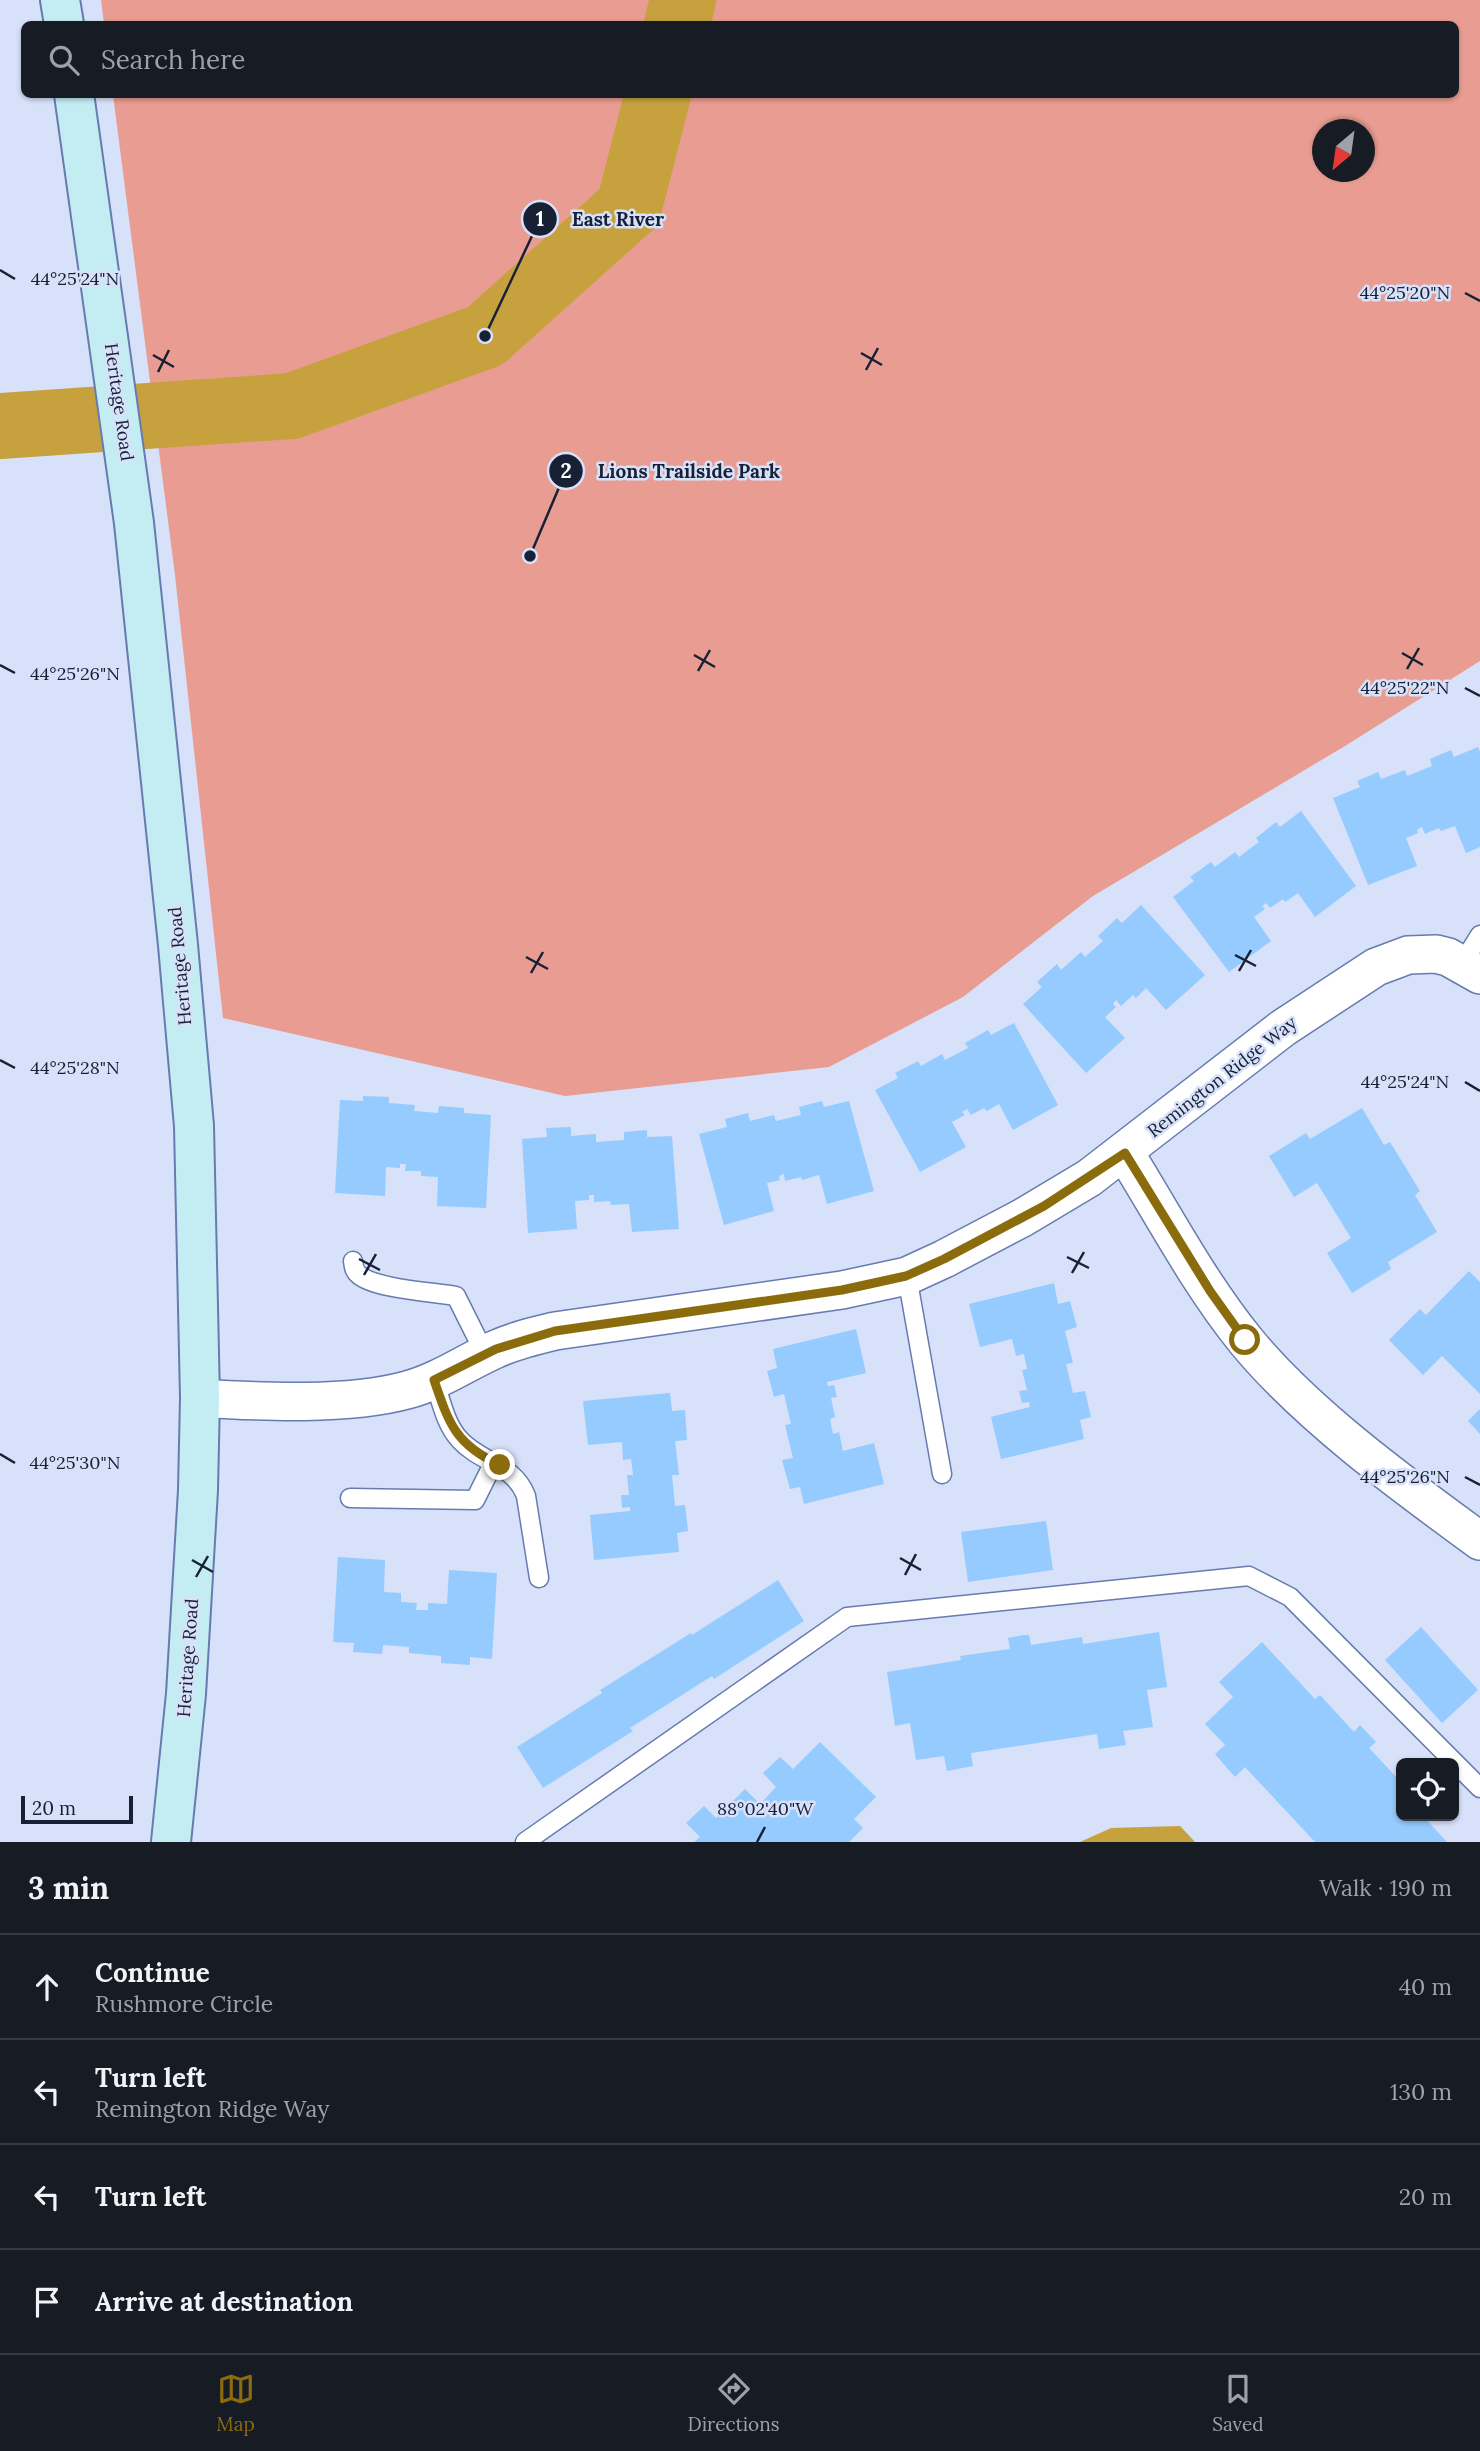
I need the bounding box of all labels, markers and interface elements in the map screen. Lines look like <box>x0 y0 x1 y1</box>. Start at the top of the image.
search box <box>21 21 1459 98</box>
icon: search <box>45 41 83 79</box>
text: Search here <box>101 43 245 76</box>
north arrow <box>1312 119 1375 182</box>
callout: East River <box>522 199 678 239</box>
text: 1 <box>536 205 544 232</box>
text: East River <box>572 207 664 231</box>
text: 44°25'24"N <box>31 267 119 290</box>
text: 44°25'20"N <box>1360 281 1450 304</box>
street label: Heritage Road <box>100 341 139 463</box>
callout: Lions Trailside Park <box>549 451 794 491</box>
text: 2 <box>560 457 572 484</box>
text: Lions Trailside Park <box>598 459 780 483</box>
text: 44°25'26"N <box>30 662 120 685</box>
text: 44°25'22"N <box>1360 676 1450 699</box>
street label: Heritage Road <box>163 906 196 1026</box>
street label: Remington Ridge Way <box>1142 1011 1301 1142</box>
text: 44°25'28"N <box>30 1056 120 1079</box>
text: 44°25'24"N <box>1361 1070 1449 1093</box>
route start <box>1229 1324 1260 1355</box>
route end <box>484 1449 515 1480</box>
text: 44°25'30"N <box>30 1451 120 1474</box>
text: 44°25'26"N <box>1360 1465 1450 1488</box>
street label: Heritage Road <box>172 1598 203 1718</box>
map controls <box>1396 1758 1459 1821</box>
button: locate <box>1396 1758 1459 1821</box>
scale bar <box>21 1793 133 1825</box>
text: 20 m <box>32 1796 76 1820</box>
text: 88°02'40"W <box>717 1797 814 1820</box>
text: 3 min <box>28 1869 109 1907</box>
text: Walk · 190 m <box>1319 1873 1452 1902</box>
text: Continue <box>95 1956 210 1989</box>
icon: ahead <box>28 1968 66 2006</box>
text: 40 m <box>1399 1972 1452 2001</box>
text: Rushmore Circle <box>95 1989 273 2018</box>
text: Turn left <box>95 2061 206 2094</box>
icon: left <box>28 2073 66 2111</box>
text: 130 m <box>1390 2077 1452 2106</box>
text: Remington Ridge Way <box>95 2094 329 2123</box>
icon: left <box>28 2178 66 2216</box>
text: Turn left <box>95 2180 206 2213</box>
text: 20 m <box>1399 2182 1452 2211</box>
icon: arrive <box>28 2283 66 2321</box>
text: Arrive at destination <box>95 2285 353 2318</box>
tab: Map <box>216 2370 255 2436</box>
tab: Directions <box>688 2370 780 2436</box>
tab: Saved <box>1212 2370 1264 2436</box>

